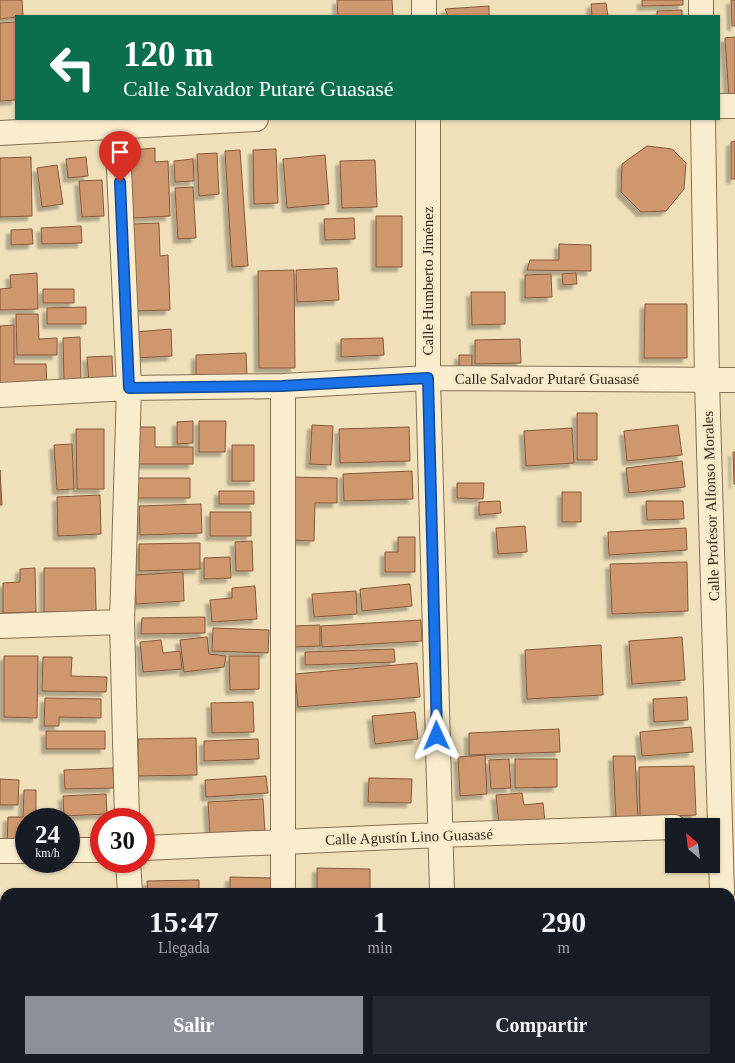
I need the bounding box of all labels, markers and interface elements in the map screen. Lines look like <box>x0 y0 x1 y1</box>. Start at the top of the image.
icon: left <box>40 35 105 100</box>
text: 120 m <box>123 35 213 74</box>
text: Calle Salvador Putaré Guasasé <box>123 76 394 101</box>
pin <box>99 131 141 182</box>
icon: arrive <box>106 138 134 166</box>
street label: Calle Humberto Jiménez <box>420 206 436 356</box>
street label: Calle Salvador Putaré Guasasé <box>455 371 640 387</box>
street label: Calle Profesor Alfonso Morales <box>700 410 722 601</box>
position arrow <box>410 709 462 761</box>
speed limit sign: 30 <box>90 808 155 873</box>
north arrow <box>665 818 720 872</box>
map controls <box>665 818 720 873</box>
text: 24 <box>35 821 60 848</box>
street label: Calle Agustín Lino Guasasé <box>325 826 494 848</box>
text: km/h <box>35 846 60 860</box>
text: 15:47 <box>149 905 219 938</box>
text: 1 <box>372 905 387 938</box>
text: 290 <box>541 905 586 938</box>
text: Llegada <box>158 939 210 956</box>
text: min <box>368 939 392 956</box>
text: m <box>557 939 570 956</box>
button: Salir <box>25 996 363 1054</box>
button: Compartir <box>373 996 710 1054</box>

